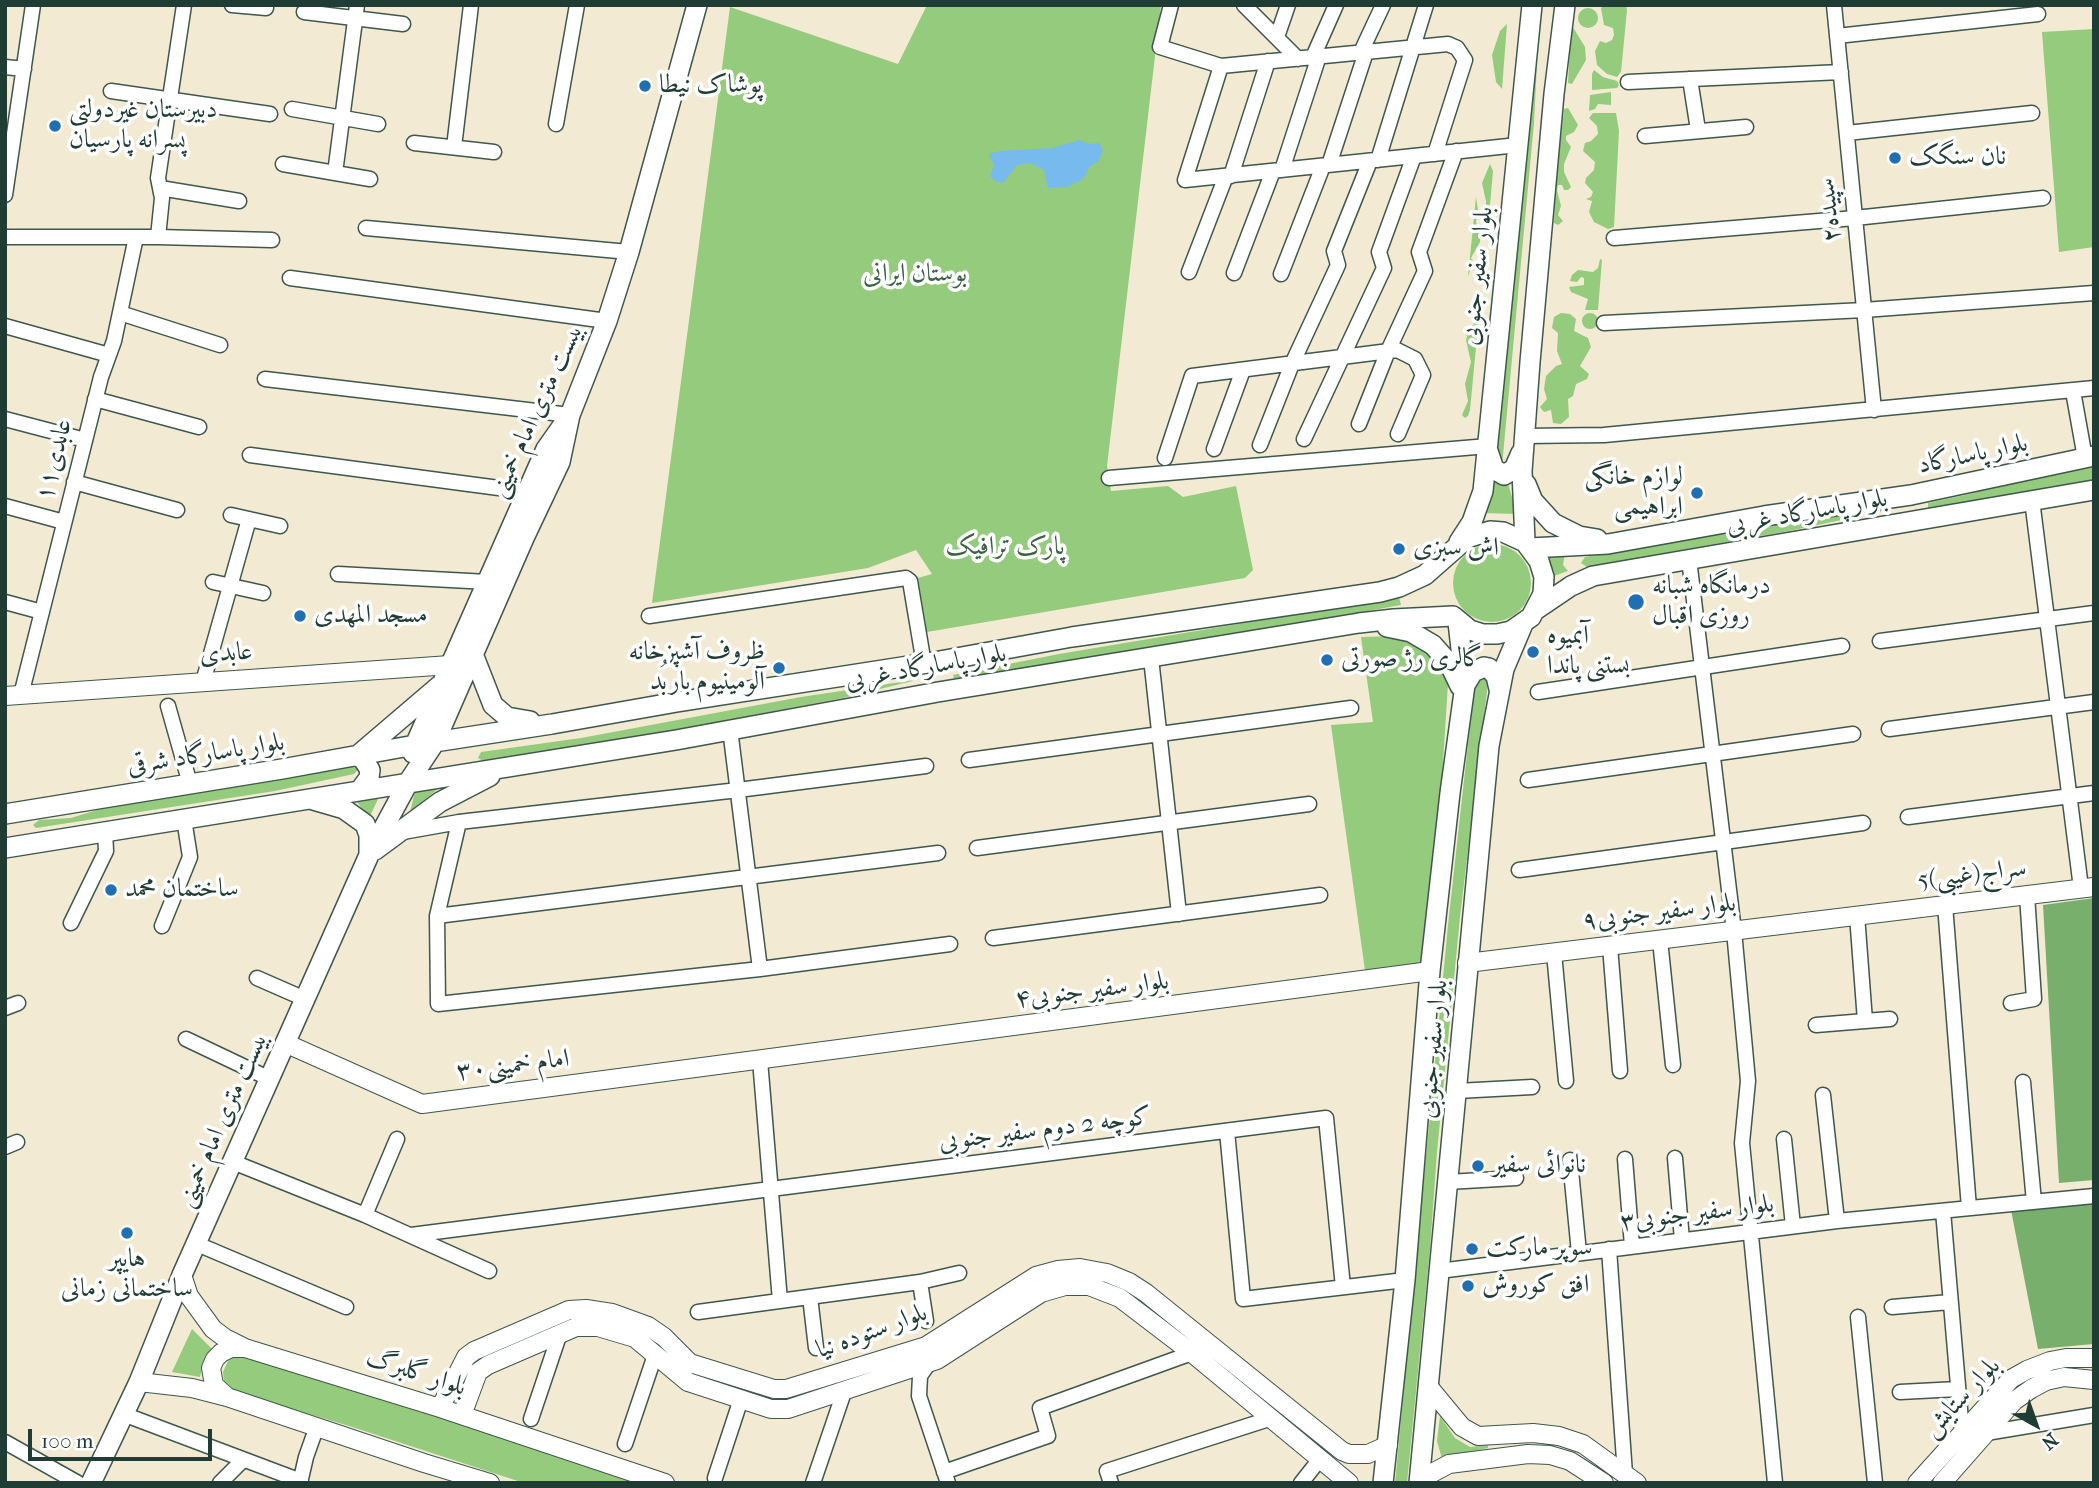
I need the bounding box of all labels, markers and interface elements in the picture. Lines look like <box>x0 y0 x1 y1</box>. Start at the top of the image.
place label: پوشاک نیطا <box>659 70 762 102</box>
marker: پوشاک نیطا <box>637 78 653 94</box>
place label: دبیرستان غیردولتی پسرانه پارسیان <box>69 95 217 156</box>
marker: دبیرستان غیردولتی پسرانه پارسیان <box>47 118 63 134</box>
place label: نان سنگک <box>1909 142 2006 174</box>
marker: نان سنگک <box>1887 150 1903 166</box>
street label: سپیده۲ <box>1811 176 1849 244</box>
street label: بلوار سفیر جنوبی <box>1455 205 1501 347</box>
park label: بوستان ایرانی <box>863 259 967 291</box>
street label: بیست متری امام خمینی <box>483 319 591 503</box>
street label: عابدی۱۱ <box>30 416 80 504</box>
street label: بلوار پاسارگاد <box>1915 428 2031 482</box>
place label: لوازم خانگی ابراهیمی <box>1585 462 1683 524</box>
street label: بلوار پاسارگاد غربی <box>1724 483 1890 543</box>
marker: لوازم خانگی ابراهیمی <box>1689 485 1705 501</box>
park label: پارک ترافیک <box>945 532 1065 564</box>
place label: اش سبزی <box>1413 533 1499 565</box>
marker: اش سبزی <box>1391 541 1407 557</box>
place label: درمانگاه شبانه روزی اقبال <box>1652 571 1771 632</box>
marker: درمانگاه شبانه روزی اقبال <box>1626 592 1646 612</box>
place label: مسجد المهدی <box>314 600 428 632</box>
marker: مسجد المهدی <box>292 608 308 624</box>
place label: آبمیوه بستنی پاندا <box>1547 621 1630 682</box>
street label: عابدی <box>199 637 253 671</box>
place label: ظروف آشپزخانه آلومینیوم باربُد <box>629 637 765 698</box>
street label: بلوار پاسارگاد غربی <box>843 638 1009 698</box>
place label: گالری رژ صورتی <box>1341 644 1483 676</box>
marker: آبمیوه بستنی پاندا <box>1525 644 1541 660</box>
marker: گالری رژ صورتی <box>1319 652 1335 668</box>
marker: ظروف آشپزخانه آلومینیوم باربُد <box>771 660 787 676</box>
street label: بلوار پاسارگاد شرقی <box>125 727 287 783</box>
street label: 5سراج(غیبی) <box>1916 853 2028 897</box>
place label: ساختمان محمد <box>125 874 239 906</box>
marker: ساختمان محمد <box>103 882 119 898</box>
street label: بلوار سفیر جنوبی۹ <box>1580 888 1738 938</box>
street label: بلوار سفیر جنوبی۴ <box>1013 966 1171 1016</box>
street label: بلوار سفیر جنوبی <box>1412 978 1456 1120</box>
street label: بیست متری امام خمینی <box>170 1027 276 1213</box>
street label: امام خمینی۳۰ <box>455 1044 571 1088</box>
street label: کوچه 2 دوم سفیر جنوبی <box>937 1101 1153 1159</box>
place label: نانوائی سفیر <box>1492 1150 1586 1182</box>
marker: نانوائی سفیر <box>1470 1158 1486 1174</box>
street label: بلوار سفیر جنوبی۳ <box>1618 1189 1776 1239</box>
marker: هایپر ساختمانی زمانی <box>119 1225 135 1241</box>
place label: سوپر مارکت <box>1486 1233 1593 1265</box>
marker: سوپر مارکت <box>1464 1241 1480 1257</box>
place label: هایپر ساختمانی زمانی <box>61 1244 193 1306</box>
place label: افق کوروش <box>1482 1270 1589 1302</box>
marker: افق کوروش <box>1460 1278 1476 1294</box>
street label: بلوار ستوده نیا <box>812 1298 932 1366</box>
street label: بلوار گلبرگ <box>362 1342 470 1404</box>
street label: بلوار ستایش <box>1916 1351 2008 1445</box>
north arrow <box>2001 1390 2071 1460</box>
scale bar <box>32 1414 215 1458</box>
text: N <box>2037 1428 2062 1454</box>
text: 100 m <box>41 1429 94 1453</box>

